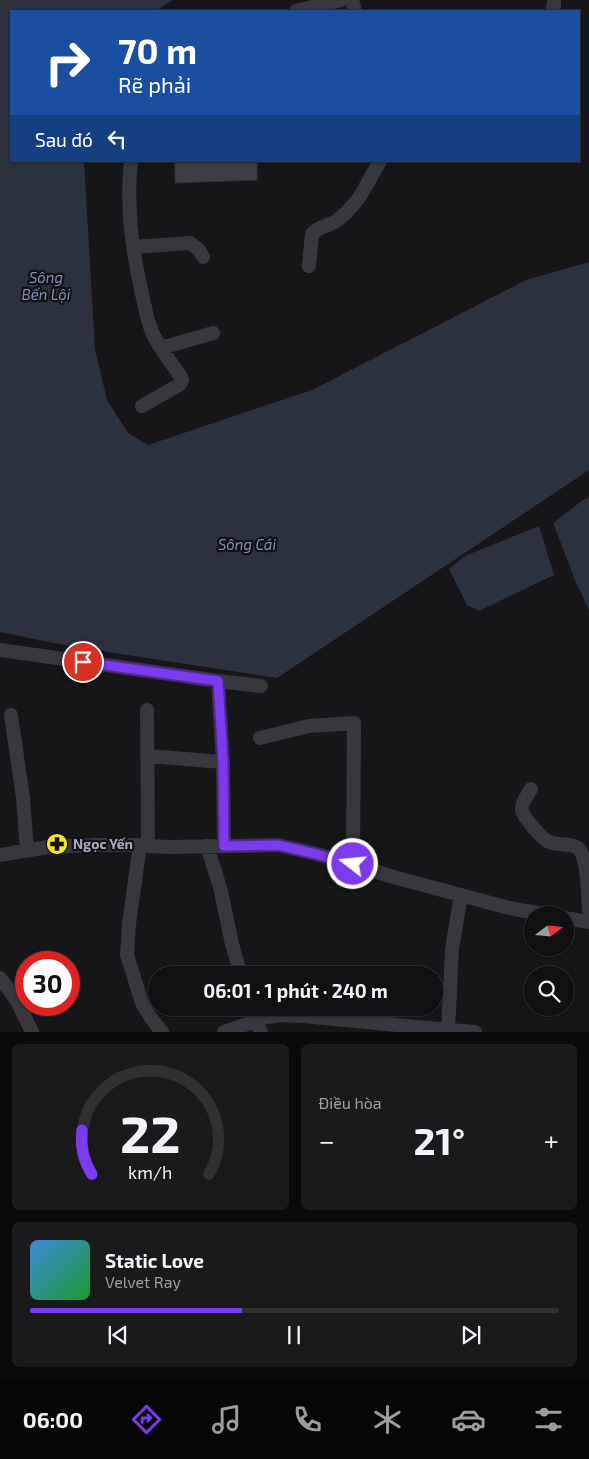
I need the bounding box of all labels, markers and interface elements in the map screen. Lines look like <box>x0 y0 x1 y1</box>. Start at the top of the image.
text: 70 m <box>118 29 197 71</box>
icon: right <box>35 30 100 95</box>
text: Rẽ phải <box>118 71 191 97</box>
icon: left <box>103 125 131 153</box>
text: Sau đó <box>35 128 93 151</box>
water label: Sông Bến Lội <box>21 268 71 303</box>
water label: Sông Cái <box>218 535 276 553</box>
pin <box>62 641 104 683</box>
icon: arrive <box>69 648 97 676</box>
pharmacy icon: Ngọc Yến <box>45 832 69 856</box>
place label: Ngọc Yến <box>73 835 133 852</box>
position arrow <box>326 837 378 889</box>
north arrow <box>524 906 574 956</box>
map controls <box>524 906 574 1016</box>
speed limit sign: 30 <box>15 951 80 1016</box>
button: search <box>524 966 574 1016</box>
text: 06:01 · 1 phút · 240 m <box>203 979 388 1002</box>
text: Điều hòa <box>319 1093 382 1112</box>
text: 22 <box>120 1101 180 1163</box>
text: 21° <box>413 1117 465 1163</box>
text: − <box>319 1123 335 1157</box>
text: + <box>544 1123 559 1157</box>
text: km/h <box>128 1161 172 1183</box>
text: Static Love <box>105 1249 204 1272</box>
text: Velvet Ray <box>105 1272 181 1291</box>
icon: previous <box>104 1321 132 1349</box>
icon: pause <box>280 1321 308 1349</box>
icon: next <box>457 1321 485 1349</box>
icon: directions <box>129 1402 164 1437</box>
icon: music <box>209 1402 244 1437</box>
icon: phone <box>290 1402 325 1437</box>
icon: climate <box>370 1402 405 1437</box>
icon: car <box>451 1402 486 1437</box>
icon: filters <box>531 1402 566 1437</box>
text: 06:00 <box>23 1406 83 1432</box>

